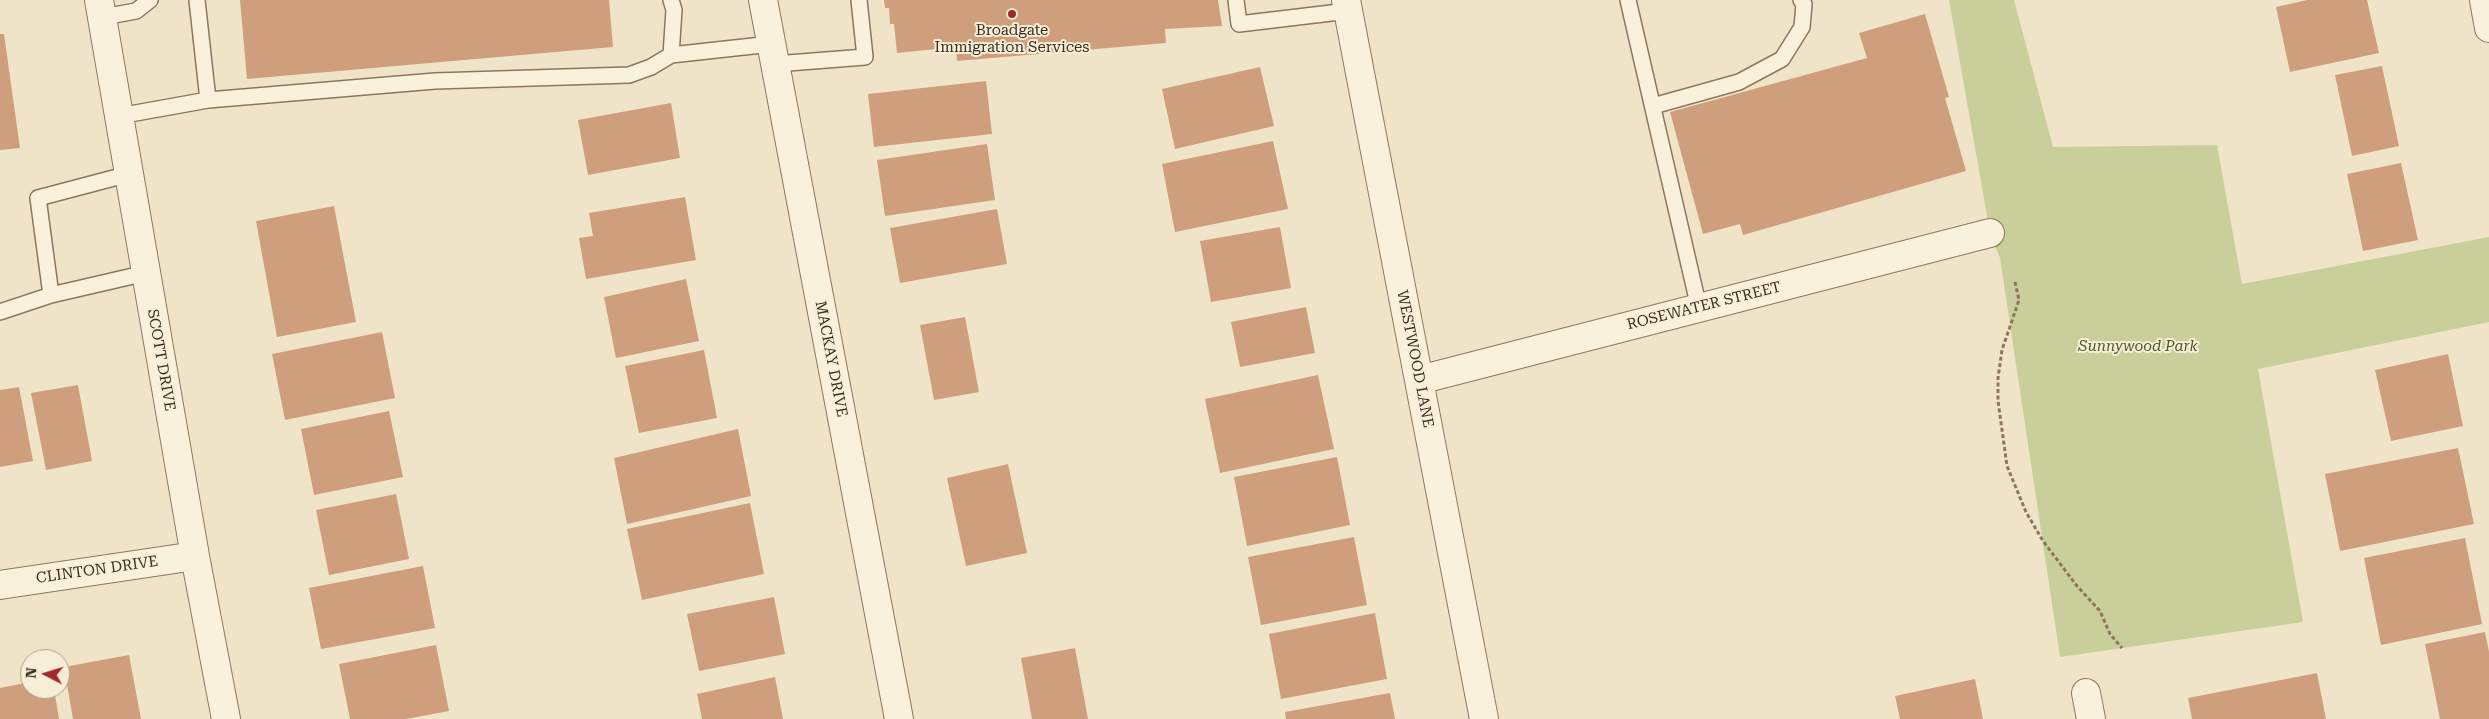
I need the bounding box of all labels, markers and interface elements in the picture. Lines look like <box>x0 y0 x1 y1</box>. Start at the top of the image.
marker: Broadgate Immigration Services <box>1006 8 1018 20</box>
place label: Broadgate Immigration Services <box>935 22 1089 57</box>
street label: ROSEWATER STREET <box>1625 278 1783 334</box>
street label: WESTWOOD LANE <box>1393 289 1437 429</box>
street label: MACKAY DRIVE <box>811 299 851 419</box>
street label: SCOTT DRIVE <box>143 308 179 412</box>
park label: Sunnywood Park <box>2078 338 2198 356</box>
street label: CLINTON DRIVE <box>35 553 159 587</box>
north arrow <box>20 649 70 699</box>
text: N <box>23 667 39 679</box>

